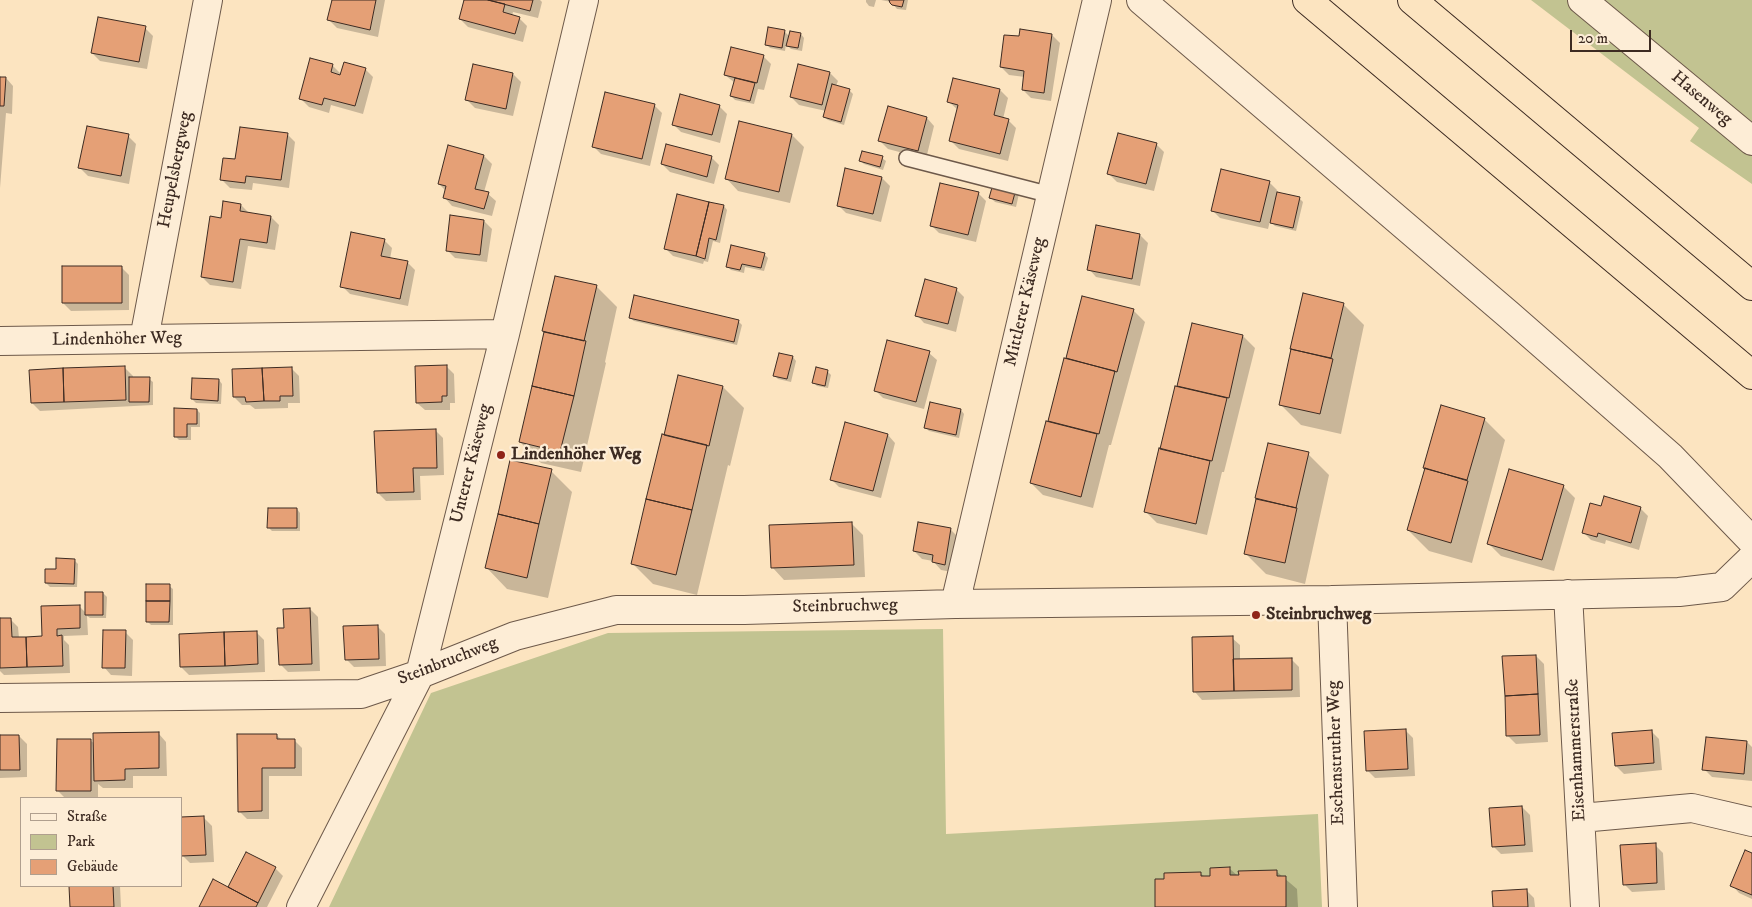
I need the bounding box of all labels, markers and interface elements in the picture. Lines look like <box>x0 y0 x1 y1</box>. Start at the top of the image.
scale bar <box>1572 20 1653 52</box>
text: 20 m <box>1578 29 1608 48</box>
street label: Hasenweg <box>1666 67 1736 131</box>
street label: Heupelsbergweg <box>154 110 198 230</box>
street label: Mittlerer Käseweg <box>1001 236 1051 368</box>
street label: Lindenhöher Weg <box>52 328 182 352</box>
street label: Unterer Käseweg <box>447 402 497 526</box>
place label: Lindenhöher Weg <box>511 444 641 466</box>
marker: Lindenhöher Weg <box>495 449 507 461</box>
street label: Steinbruchweg <box>792 595 898 619</box>
place label: Steinbruchweg <box>1266 604 1371 626</box>
marker: Steinbruchweg <box>1250 609 1262 621</box>
street label: Steinbruchweg <box>395 633 501 691</box>
street label: Eisenhammerstraße <box>1562 678 1592 822</box>
street label: Eschenstruther Weg <box>1324 680 1350 826</box>
legend <box>20 797 182 887</box>
text: Straße <box>67 807 107 826</box>
text: Park <box>67 832 95 851</box>
text: Gebäude <box>67 857 118 876</box>

